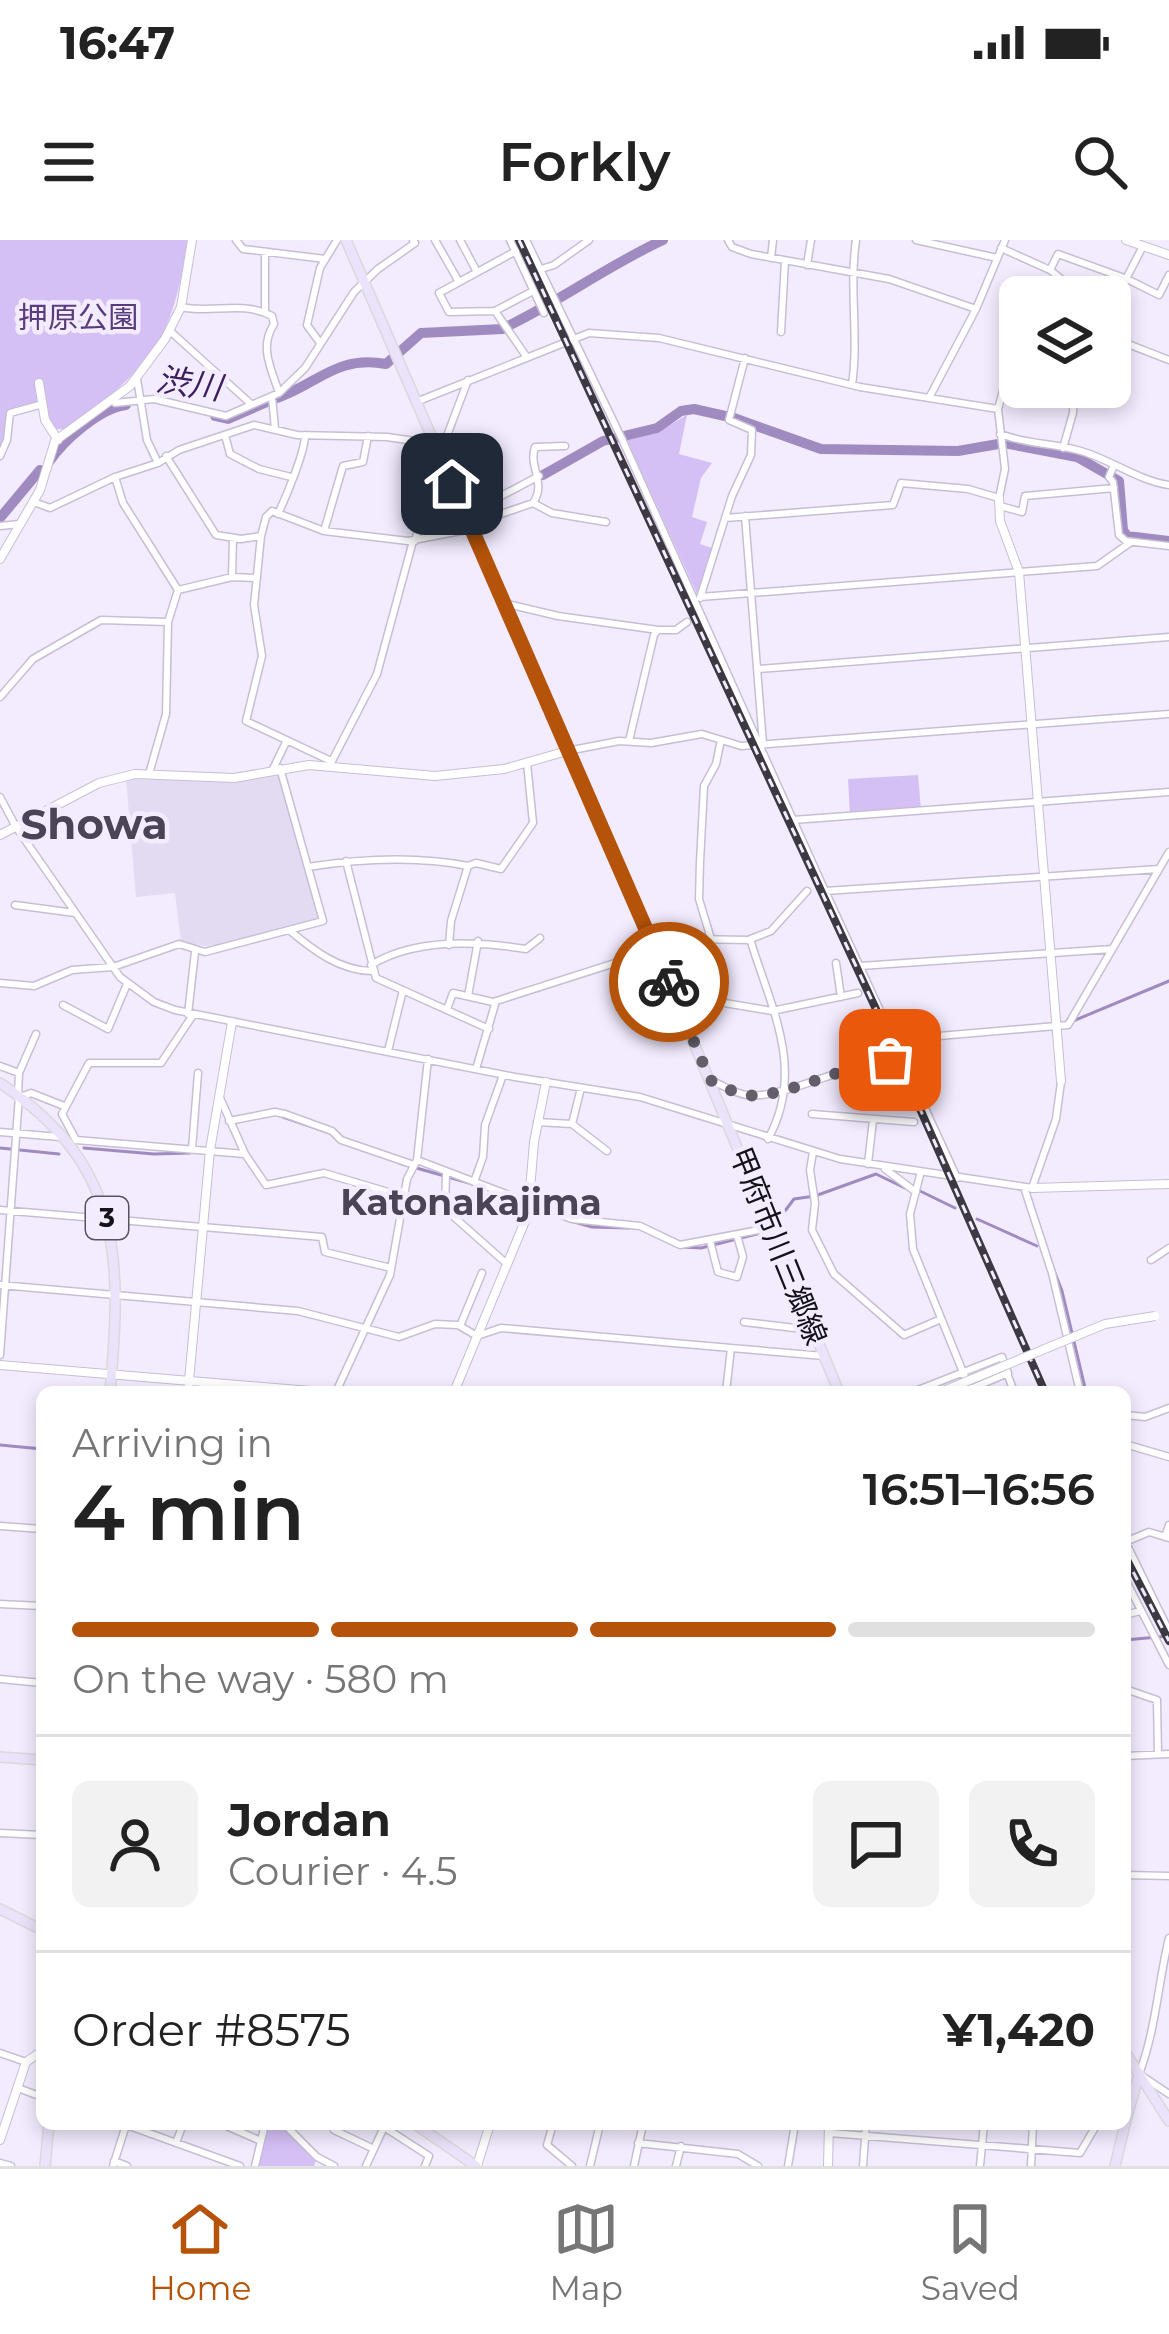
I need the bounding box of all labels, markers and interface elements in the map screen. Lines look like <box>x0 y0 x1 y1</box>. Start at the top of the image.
text: 16:47 <box>60 15 175 70</box>
icon: menu <box>36 129 102 195</box>
text: Forkly <box>499 129 670 195</box>
icon: search <box>1067 129 1133 195</box>
map controls <box>999 276 1131 408</box>
button: layers <box>999 276 1131 408</box>
park label: 押原公園 <box>18 299 138 336</box>
water label: 渋川 <box>154 359 227 408</box>
pin <box>401 433 503 535</box>
icon: home <box>419 451 485 517</box>
district label: Showa <box>20 798 168 850</box>
courier <box>609 922 729 1042</box>
icon: bike <box>636 949 702 1015</box>
pin <box>839 1009 941 1111</box>
icon: bag <box>857 1027 923 1093</box>
street label: 甲府市川三郷線 <box>722 1142 835 1350</box>
district label: Katonakajima <box>340 1180 602 1224</box>
road number: 3 <box>86 1197 128 1239</box>
text: Arriving in <box>72 1419 273 1467</box>
text: 16:51–16:56 <box>863 1461 1095 1516</box>
text: 4 min <box>72 1464 305 1560</box>
text: On the way · 580 m <box>72 1655 449 1703</box>
button: person <box>72 1781 198 1907</box>
button: chat <box>813 1781 939 1907</box>
button: phone <box>969 1781 1095 1907</box>
text: Jordan <box>228 1792 391 1847</box>
text: Courier · 4.5 <box>228 1847 458 1895</box>
text: Order #8575 <box>72 2002 351 2057</box>
text: ¥1,420 <box>943 2002 1095 2057</box>
tab: Home <box>149 2196 251 2308</box>
tab: Map <box>549 2196 623 2308</box>
tab: Saved <box>921 2196 1020 2308</box>

